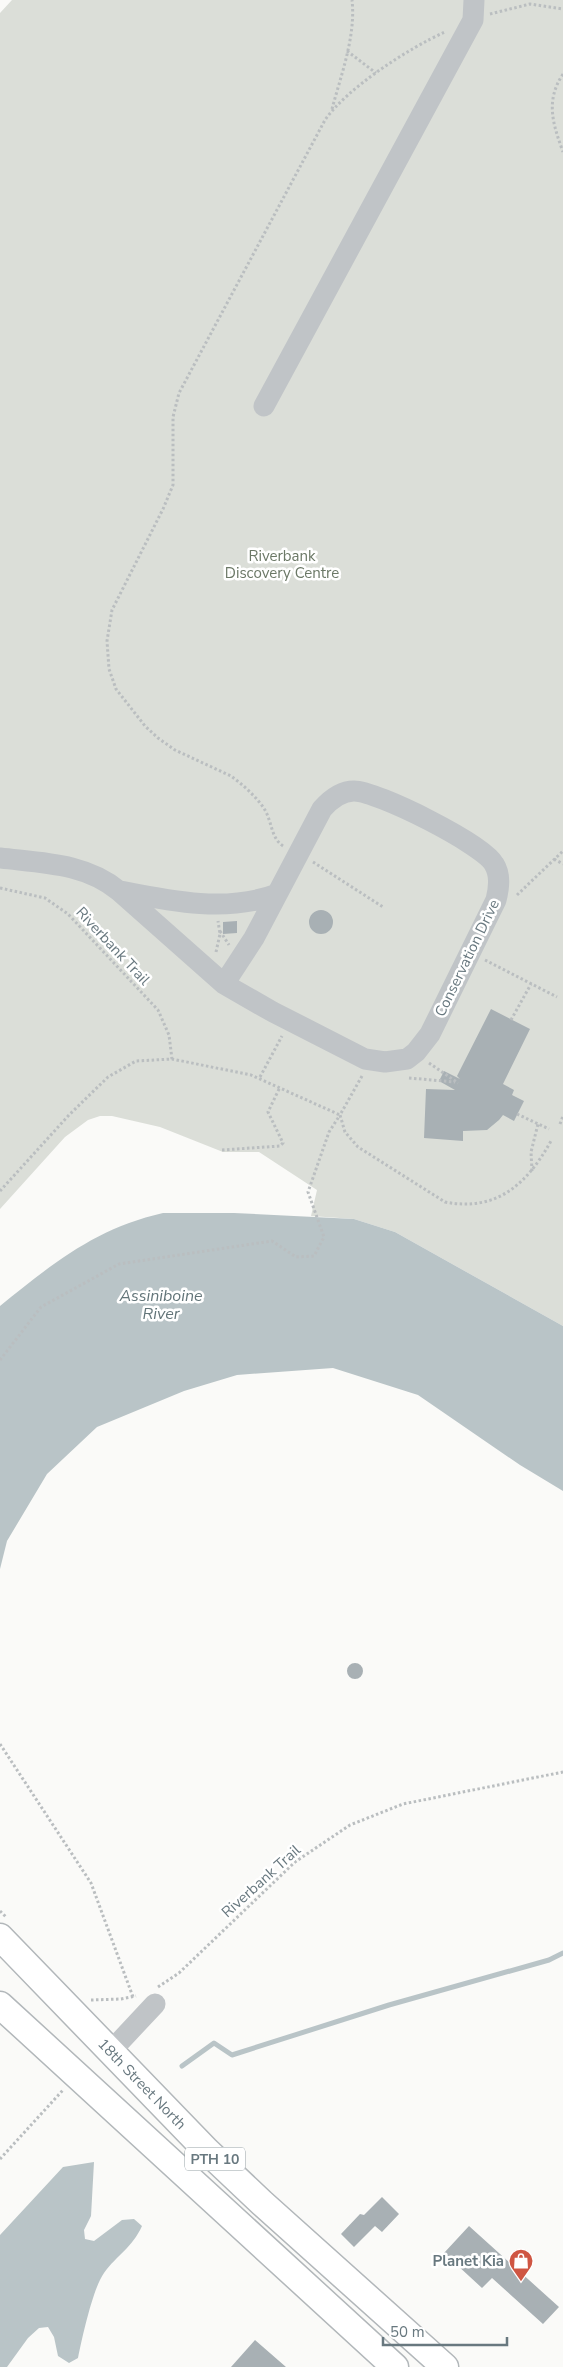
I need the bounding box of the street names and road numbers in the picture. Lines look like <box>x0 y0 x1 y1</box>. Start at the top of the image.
street label: Conservation Drive <box>430 896 504 1020</box>
street label: Riverbank Trail <box>72 903 155 990</box>
street label: Riverbank Trail <box>217 1840 305 1922</box>
street label: 18th Street North <box>93 2034 191 2134</box>
road number: PTH 10 <box>185 2148 245 2170</box>

